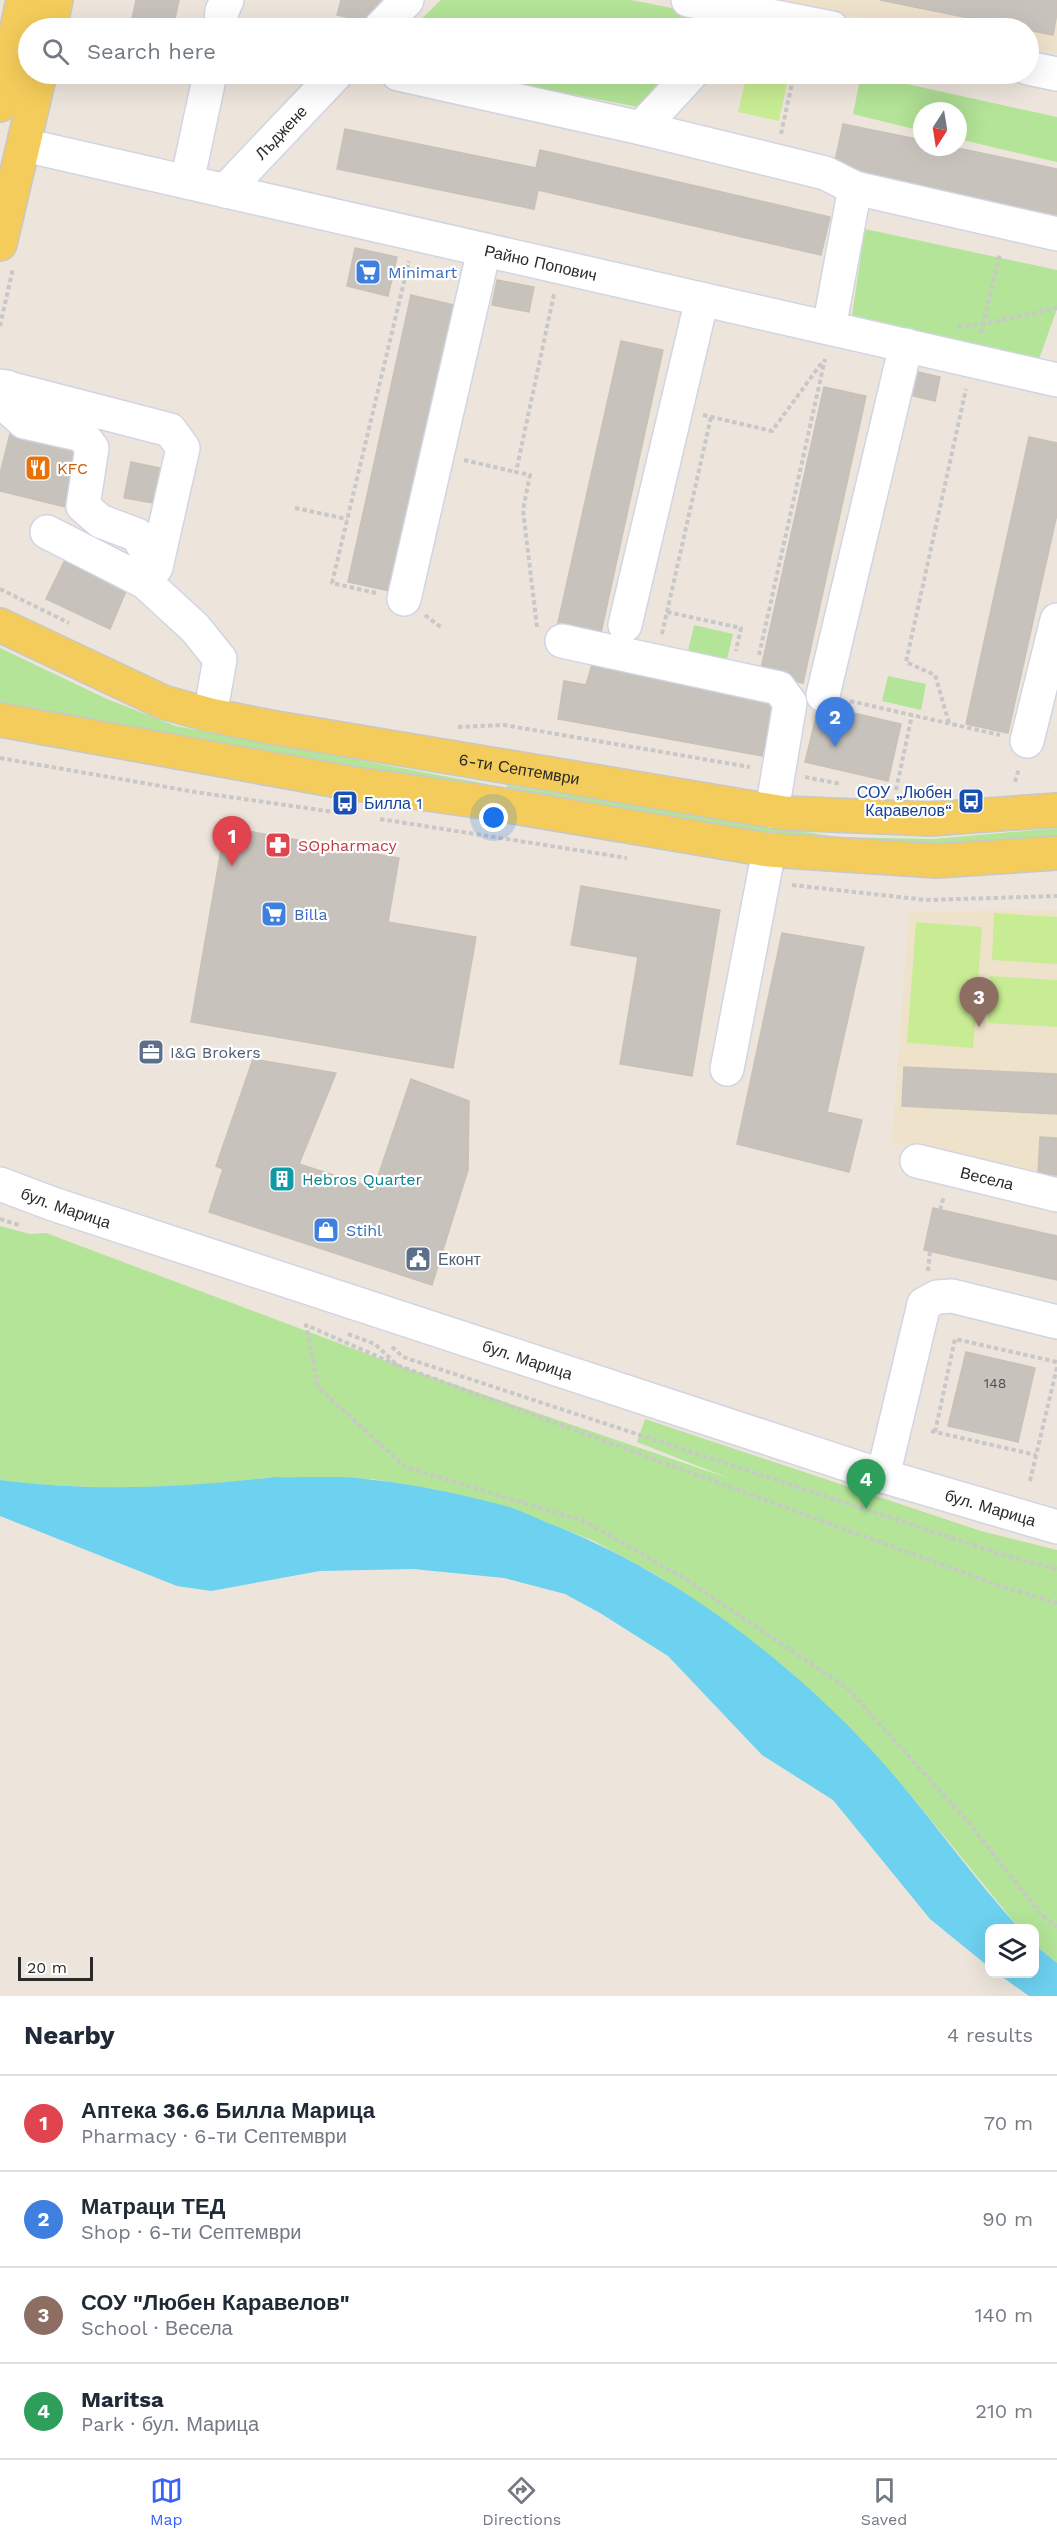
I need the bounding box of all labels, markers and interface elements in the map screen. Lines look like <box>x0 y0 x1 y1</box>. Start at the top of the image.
search box <box>18 18 1039 84</box>
icon: search <box>39 35 72 68</box>
text: Search here <box>87 39 216 64</box>
street label: Лъджене <box>251 101 311 163</box>
north arrow <box>913 102 967 156</box>
street label: Райно Попович <box>483 241 599 285</box>
supermarket icon: Minimart <box>353 257 383 287</box>
place label: Minimart <box>388 263 457 282</box>
restaurant icon: KFC <box>23 453 53 483</box>
place label: KFC <box>57 459 88 478</box>
pin: 2 <box>816 698 854 747</box>
street label: 6-ти Септември <box>457 749 581 788</box>
place label: СОУ „Любен Каравелов“ <box>857 783 952 820</box>
bus stop icon: СОУ „Любен Каравелов“ <box>956 786 986 816</box>
bus stop icon: Билла 1 <box>330 788 360 818</box>
place label: Билла 1 <box>364 794 422 813</box>
your location <box>479 803 508 832</box>
pin: 1 <box>212 816 252 866</box>
pharmacy icon: SOpharmacy <box>263 830 293 860</box>
place label: SOpharmacy <box>298 836 398 855</box>
supermarket icon: Billa <box>259 899 289 929</box>
place label: Billa <box>294 905 328 924</box>
pin: 3 <box>960 978 998 1027</box>
office icon: I&G Brokers <box>136 1037 166 1067</box>
place label: I&G Brokers <box>170 1043 261 1062</box>
street label: Весела <box>958 1162 1016 1194</box>
building icon: Hebros Quarter <box>267 1164 297 1194</box>
place label: Hebros Quarter <box>302 1170 423 1189</box>
street label: бул. Марица <box>18 1183 113 1232</box>
shop icon: Stihl <box>311 1215 341 1245</box>
place label: Stihl <box>346 1221 382 1240</box>
public building icon: Еконт <box>403 1244 433 1274</box>
place label: Еконт <box>438 1250 482 1269</box>
street label: бул. Марица <box>480 1336 575 1383</box>
house number: 148 <box>984 1375 1006 1391</box>
pin: 4 <box>846 1460 886 1509</box>
street label: бул. Марица <box>943 1485 1038 1530</box>
map controls <box>985 1924 1039 1978</box>
button: layers <box>985 1924 1039 1978</box>
scale bar <box>18 1954 93 1982</box>
text: 20 m <box>27 1958 67 1977</box>
text: Nearby <box>24 2020 115 2050</box>
text: 4 results <box>947 2023 1033 2047</box>
text: Аптека 36.6 Билла Марица <box>81 2098 375 2123</box>
text: 1 <box>39 2111 48 2135</box>
text: 70 m <box>984 2111 1033 2135</box>
text: Pharmacy · 6-ти Септември <box>81 2124 347 2148</box>
text: Матраци ТЕД <box>81 2194 225 2219</box>
text: 2 <box>38 2207 49 2231</box>
text: 90 m <box>982 2207 1033 2231</box>
text: Shop · 6-ти Септември <box>81 2220 302 2244</box>
text: СОУ "Любен Каравелов" <box>81 2290 350 2315</box>
text: 3 <box>38 2303 49 2327</box>
text: 140 m <box>975 2303 1033 2327</box>
text: School · Весела <box>81 2316 233 2340</box>
text: Maritsa <box>81 2387 164 2412</box>
text: 4 <box>37 2399 50 2423</box>
text: 210 m <box>975 2399 1033 2423</box>
text: Park · бул. Марица <box>81 2412 259 2436</box>
tab: Map <box>150 2474 183 2529</box>
tab: Directions <box>482 2474 561 2529</box>
tab: Saved <box>861 2474 907 2529</box>

